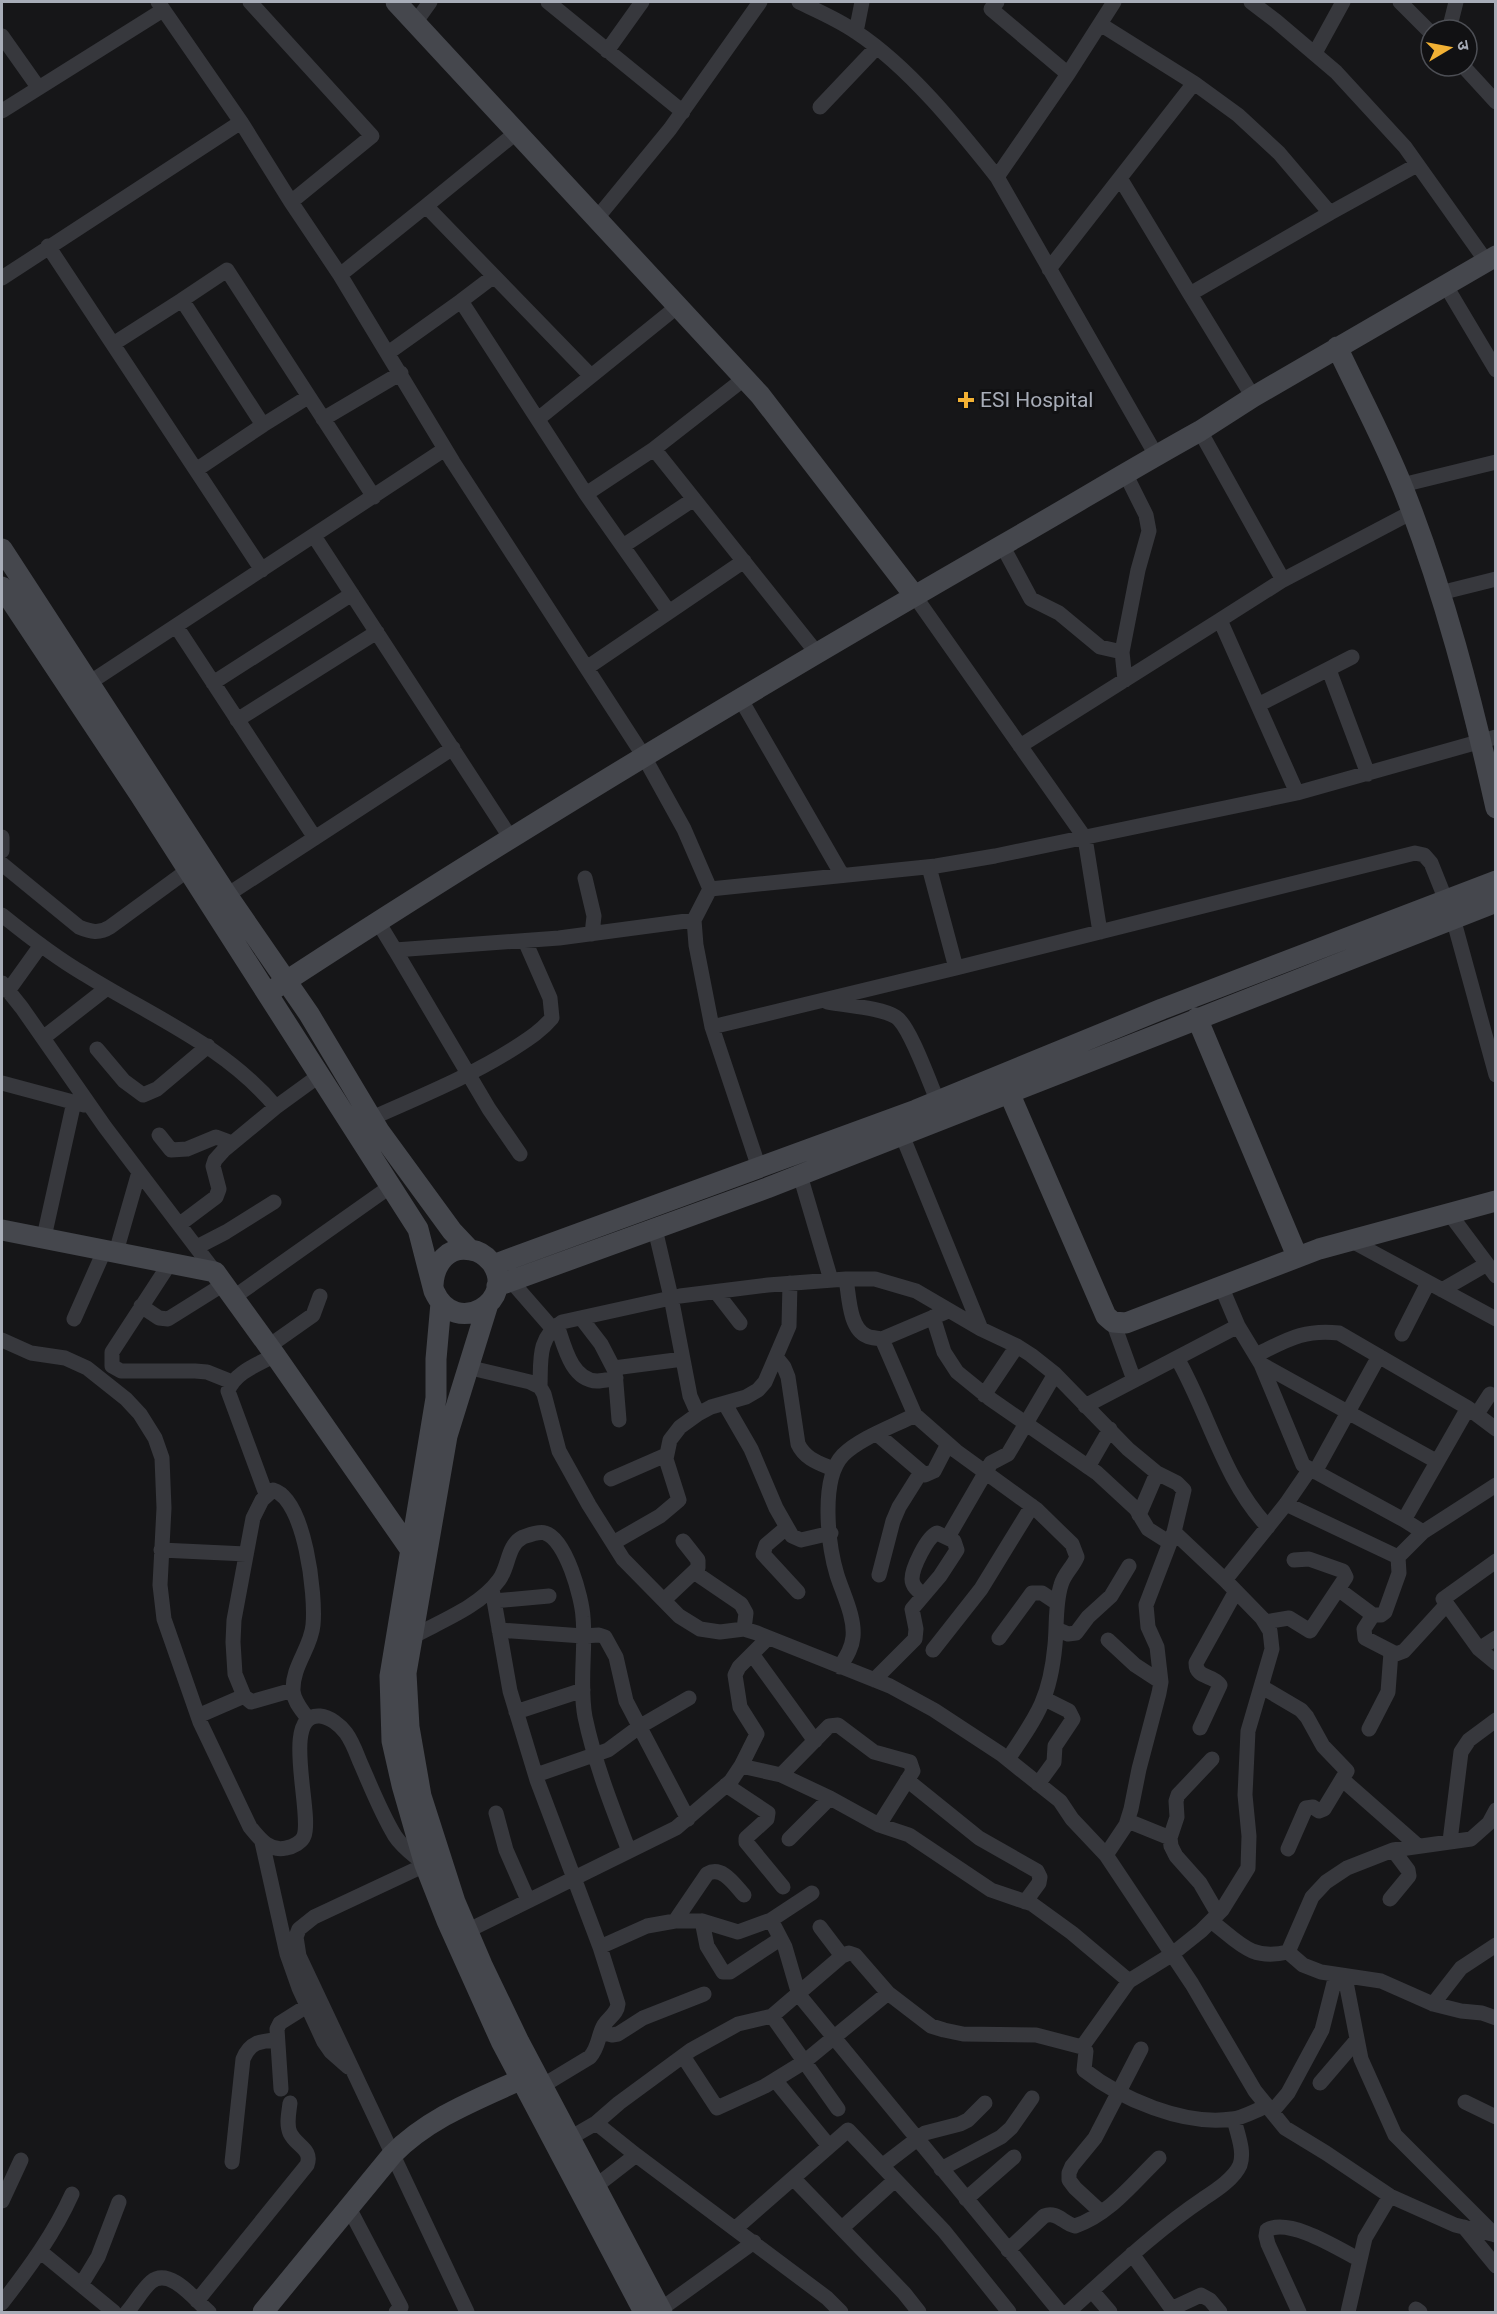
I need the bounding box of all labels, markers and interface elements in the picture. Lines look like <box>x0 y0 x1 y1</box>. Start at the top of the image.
north arrow <box>1419 18 1479 78</box>
text: उ <box>1453 39 1474 52</box>
place label: ESI Hospital <box>980 388 1093 412</box>
marker: ESI Hospital <box>957 391 975 409</box>

